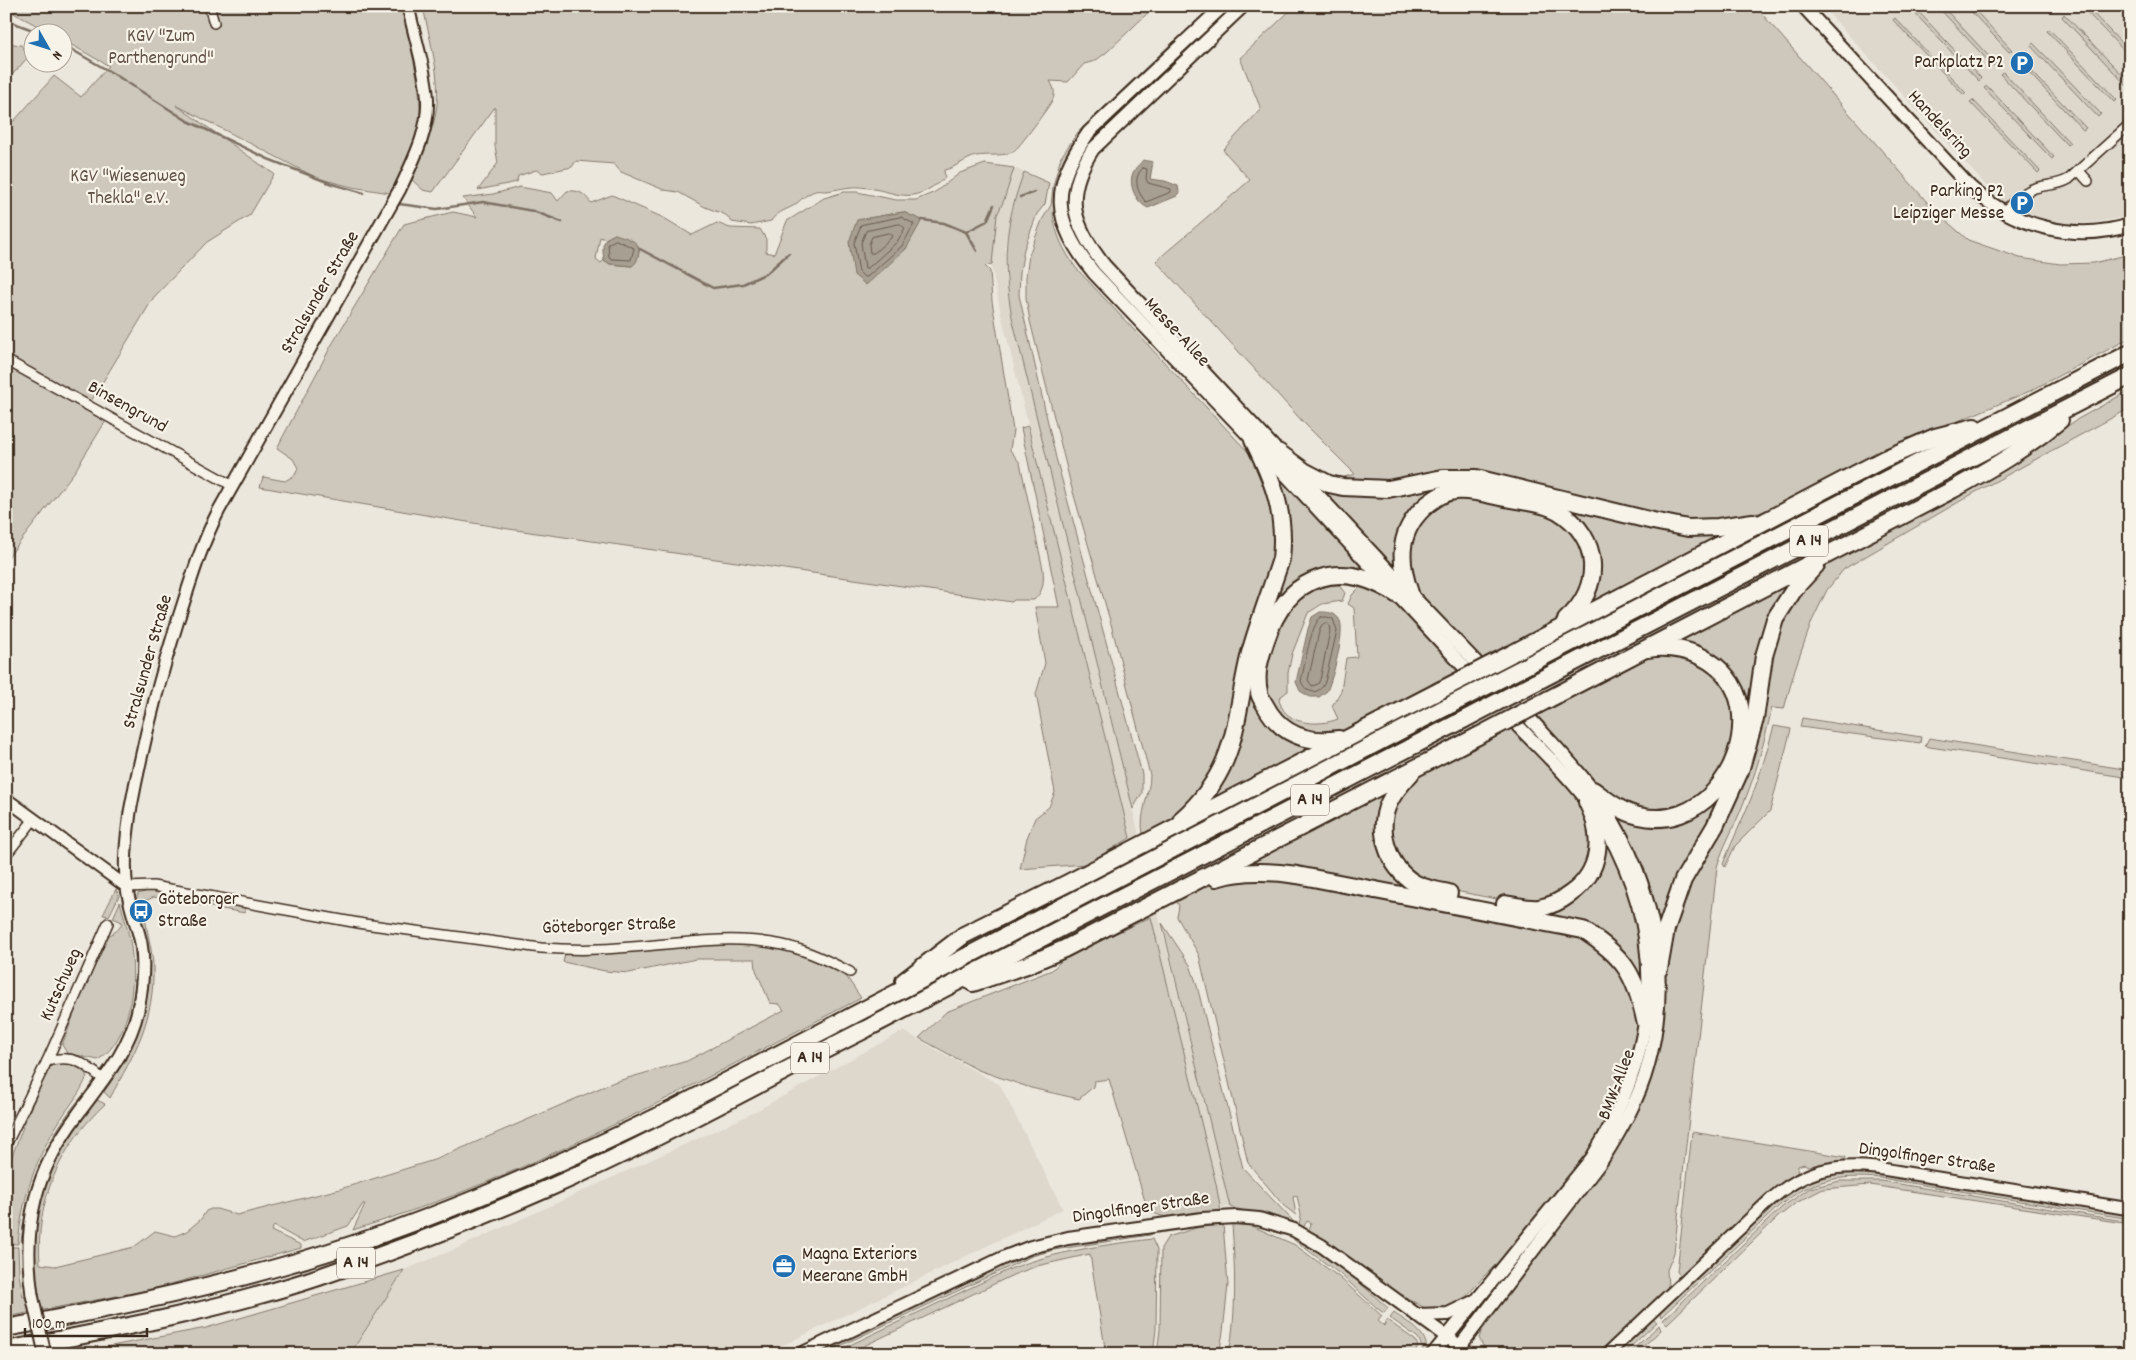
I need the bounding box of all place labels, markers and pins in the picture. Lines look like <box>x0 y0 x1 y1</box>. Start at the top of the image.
place label: Parkplatz P2 <box>1914 50 2004 77</box>
parking icon: Parkplatz P2 <box>2009 50 2035 76</box>
place label: Parking P2 Leipziger Messe <box>1893 179 2004 228</box>
parking icon: Parking P2 Leipziger Messe <box>2009 190 2035 216</box>
place label: Göteborger Straße <box>158 887 239 936</box>
bus stop icon: Göteborger Straße <box>128 898 154 924</box>
place label: Magna Exteriors Meerane GmbH <box>802 1242 917 1291</box>
office icon: Magna Exteriors Meerane GmbH <box>771 1253 797 1279</box>

